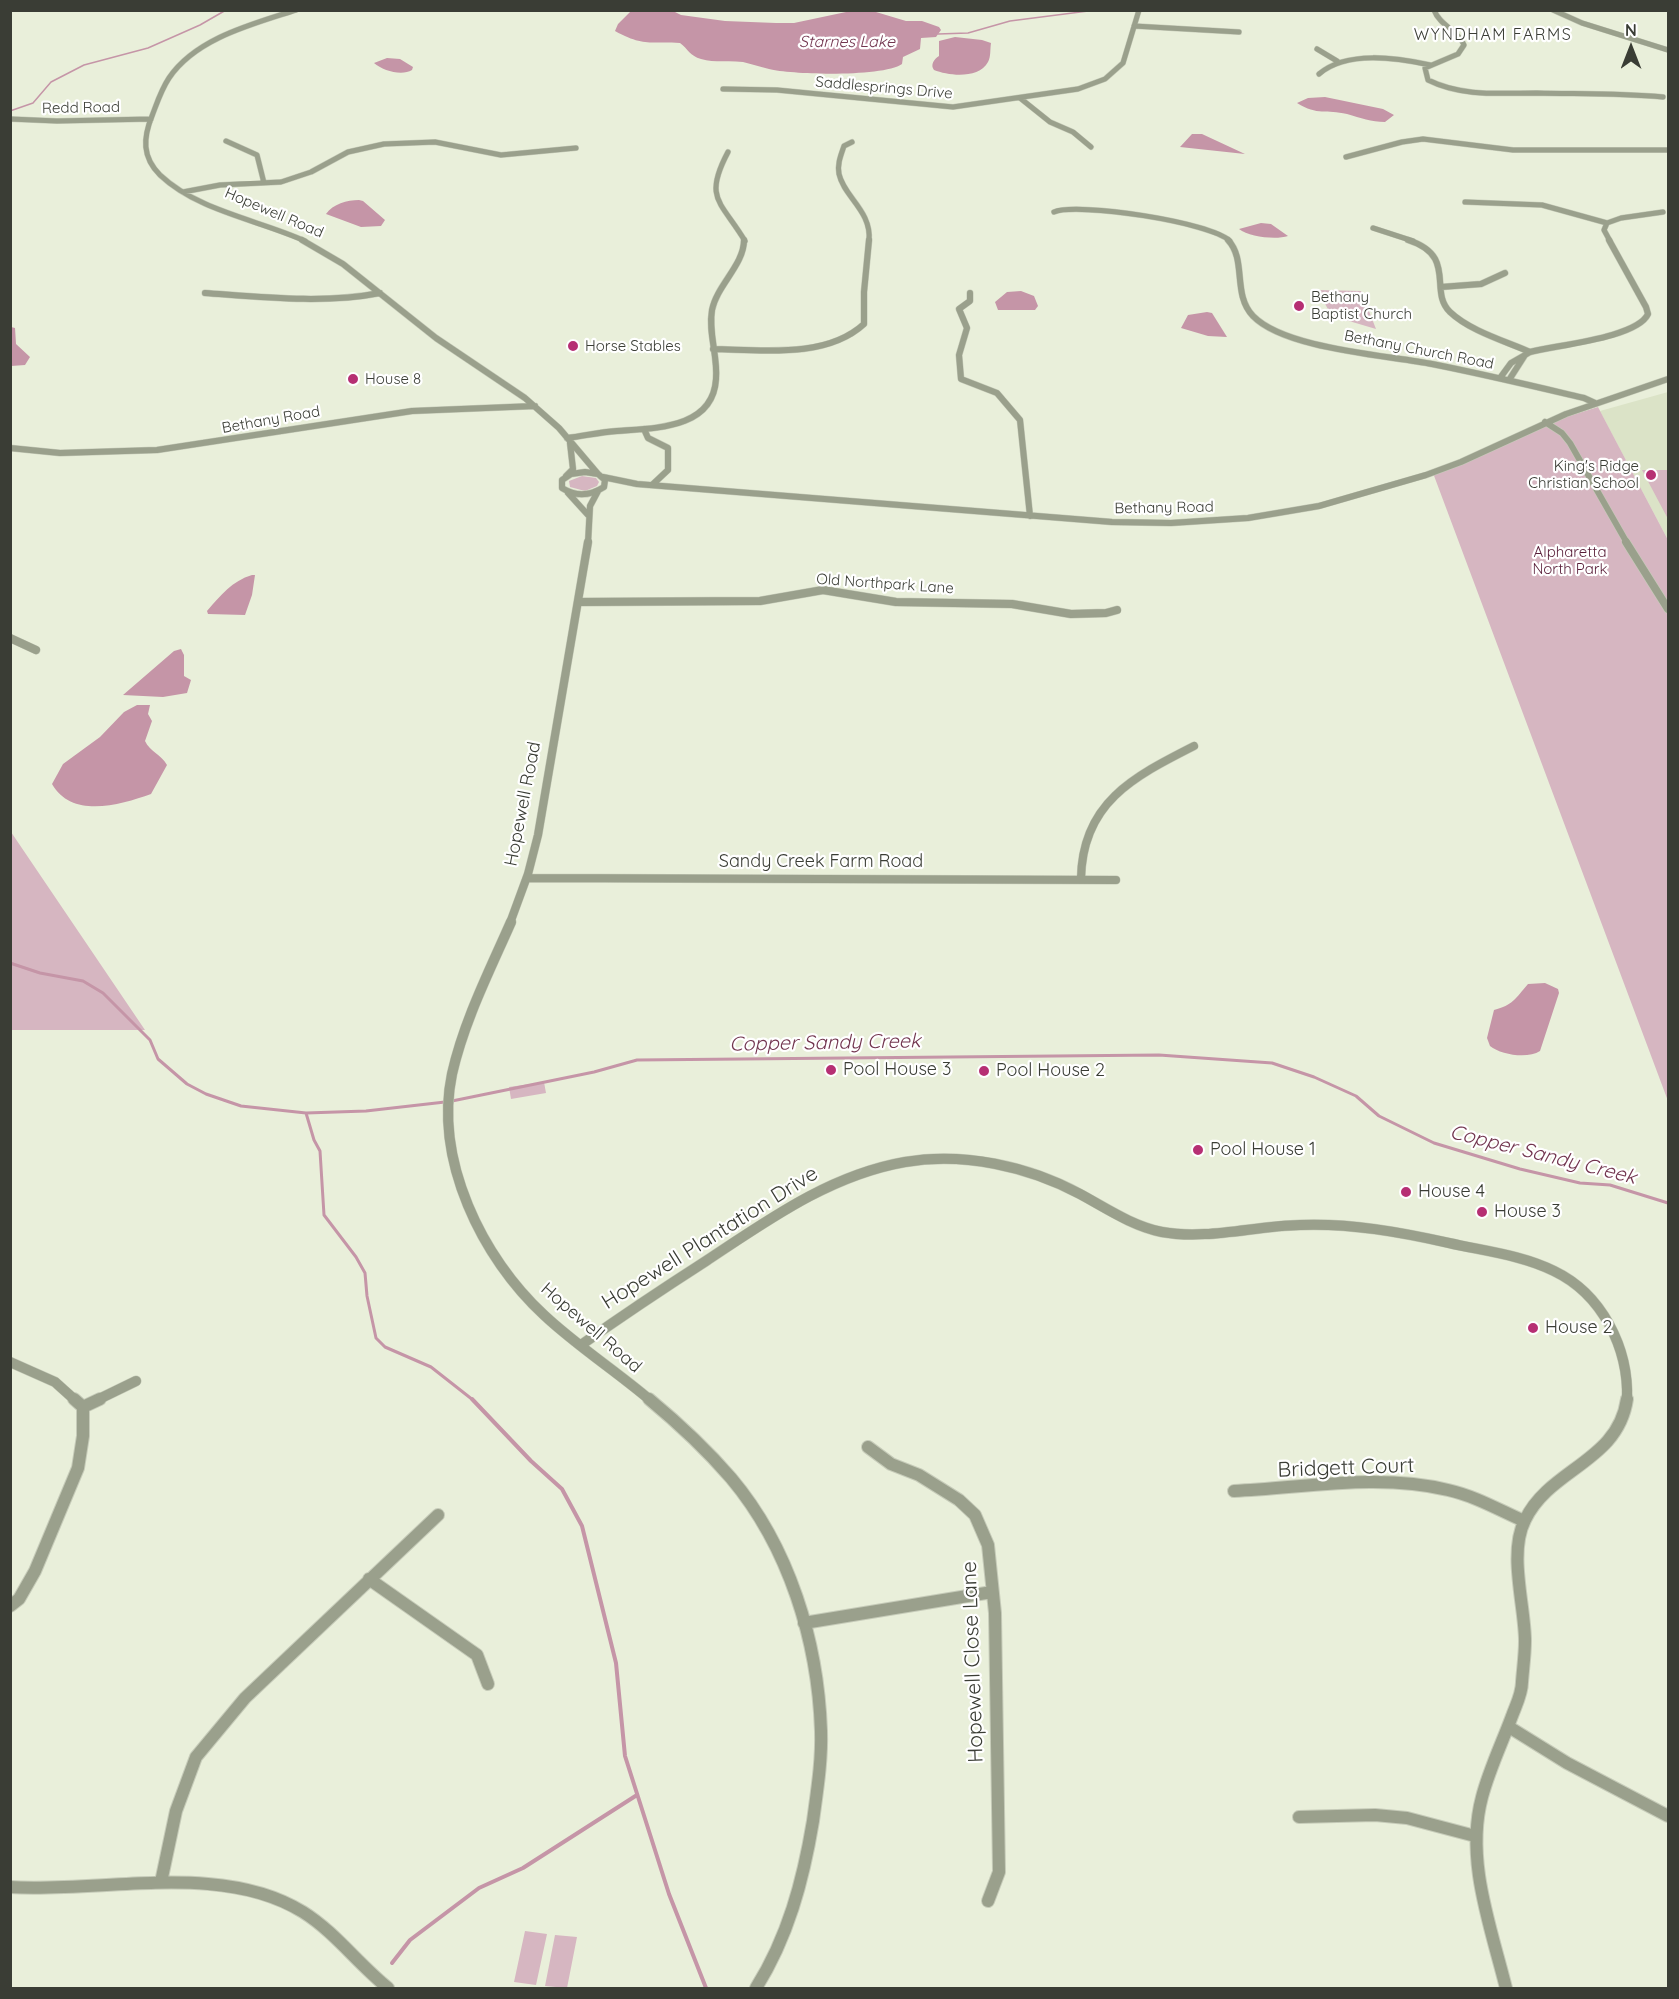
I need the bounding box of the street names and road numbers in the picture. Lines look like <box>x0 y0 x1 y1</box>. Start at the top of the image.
street label: Saddlesprings Drive <box>815 73 953 103</box>
street label: Redd Road <box>42 98 120 118</box>
street label: Hopewell Road <box>222 184 326 242</box>
street label: Bethany Church Road <box>1343 327 1495 373</box>
street label: Bethany Road <box>221 403 321 437</box>
street label: Bethany Road <box>1114 498 1214 518</box>
street label: Old Northpark Lane <box>816 570 954 598</box>
street label: Hopewell Road <box>500 740 546 868</box>
street label: Sandy Creek Farm Road <box>719 851 923 873</box>
street label: Hopewell Plantation Drive <box>597 1161 823 1315</box>
street label: Hopewell Road <box>536 1278 646 1378</box>
street label: Bridgett Court <box>1277 1453 1415 1483</box>
street label: Hopewell Close Lane <box>957 1561 989 1763</box>

